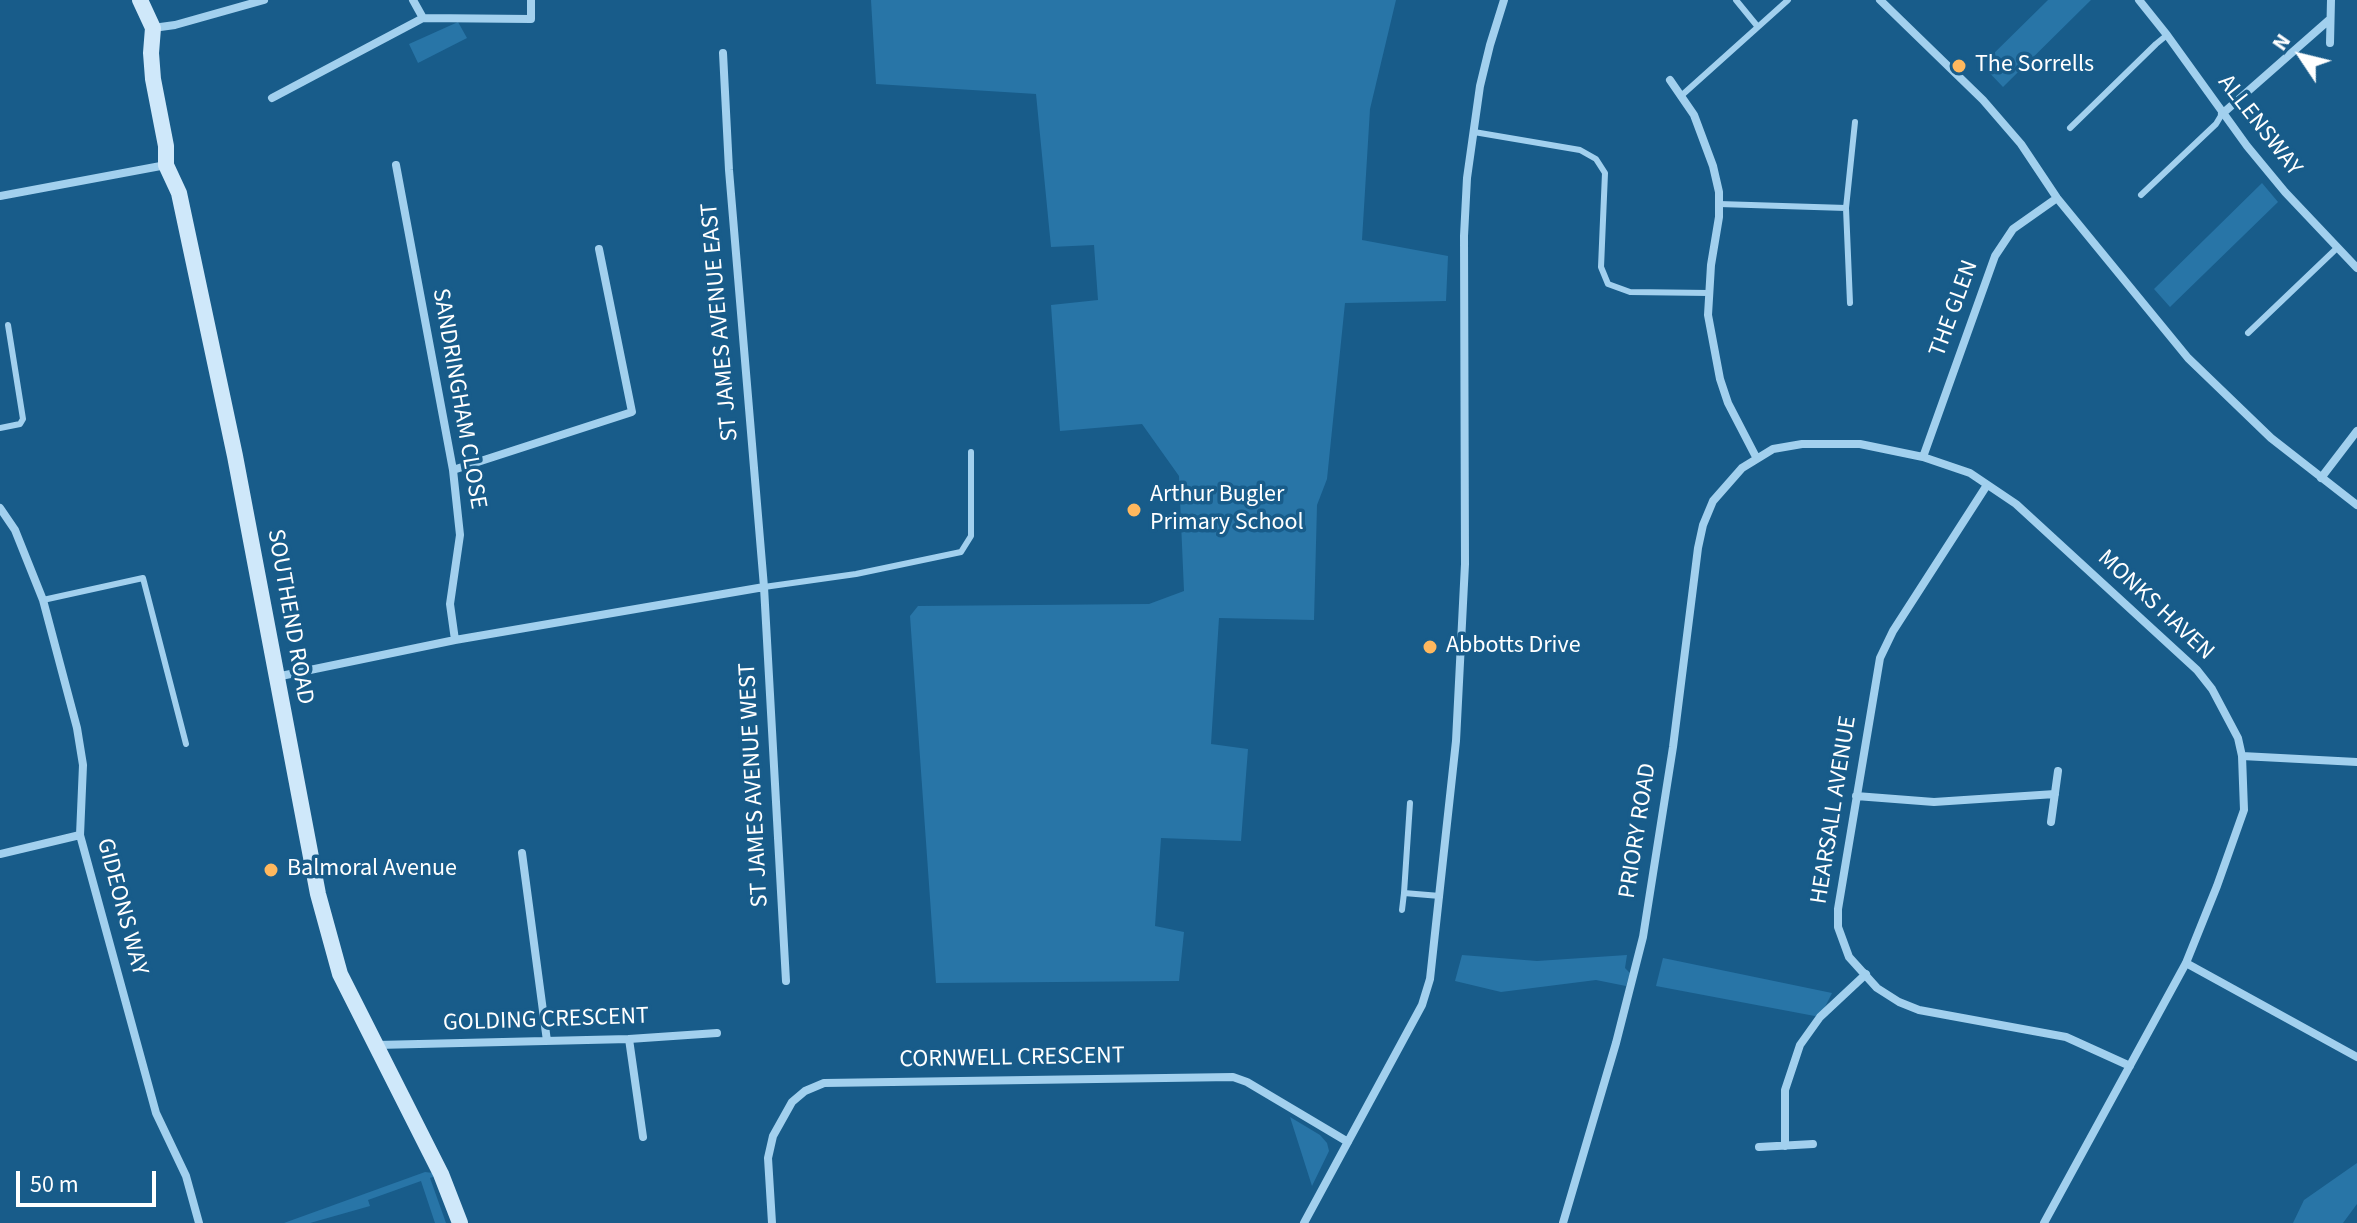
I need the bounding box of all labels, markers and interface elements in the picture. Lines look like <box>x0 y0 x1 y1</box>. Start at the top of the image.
north arrow <box>2261 16 2341 96</box>
text: N <box>2264 27 2299 57</box>
place label: The Sorrells <box>1975 52 2094 80</box>
marker: The Sorrells <box>1950 57 1968 75</box>
street label: ALLENSWAY <box>2211 70 2307 182</box>
street label: ST JAMES AVENUE EAST <box>696 202 746 442</box>
street label: THE GLEN <box>1924 257 1986 361</box>
street label: SANDRINGHAM CLOSE <box>424 286 492 512</box>
place label: Arthur Bugler Primary School <box>1150 482 1304 538</box>
marker: Arthur Bugler Primary School <box>1125 501 1143 519</box>
street label: SOUTHEND ROAD <box>259 527 319 707</box>
street label: MONKS HAVEN <box>2091 545 2219 667</box>
place label: Abbotts Drive <box>1446 633 1581 661</box>
marker: Abbotts Drive <box>1421 638 1439 656</box>
street label: ST JAMES AVENUE WEST <box>734 662 776 908</box>
street label: HEARSALL AVENUE <box>1806 714 1864 906</box>
street label: PRIORY ROAD <box>1614 761 1664 901</box>
street label: GIDEONS WAY <box>89 835 153 979</box>
place label: Balmoral Avenue <box>287 856 457 884</box>
marker: Balmoral Avenue <box>262 861 280 879</box>
street label: GOLDING CRESCENT <box>442 1003 650 1039</box>
street label: CORNWELL CRESCENT <box>899 1043 1125 1075</box>
scale bar <box>20 1155 160 1205</box>
text: 50 m <box>30 1167 79 1202</box>

